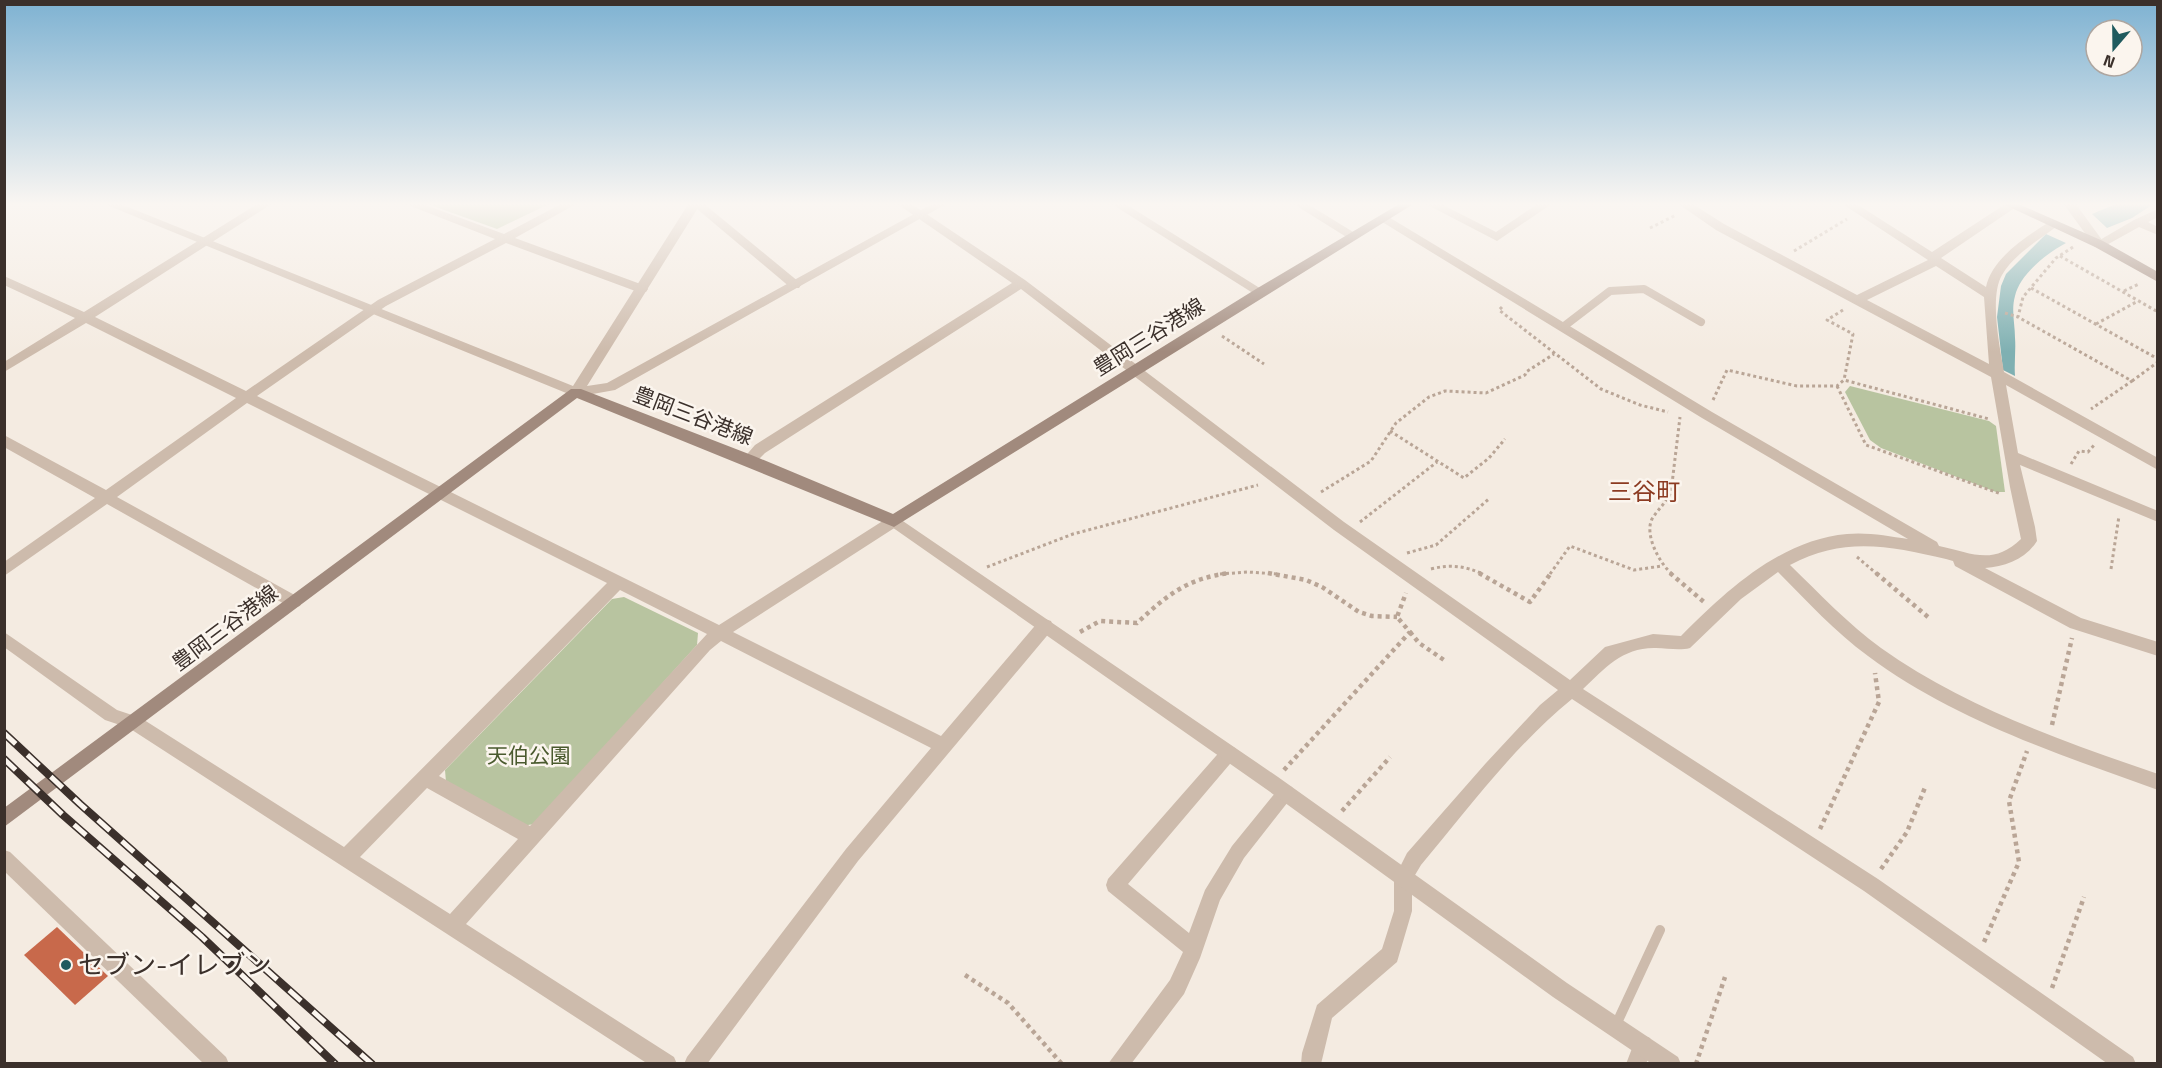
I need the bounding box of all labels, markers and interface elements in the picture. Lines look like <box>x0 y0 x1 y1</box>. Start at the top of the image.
north arrow <box>2084 18 2144 78</box>
text: N <box>2100 49 2118 75</box>
street label: 豊岡三谷港線 <box>1087 289 1210 383</box>
street label: 豊岡三谷港線 <box>629 378 758 453</box>
district label: 三谷町 <box>1608 473 1680 509</box>
street label: 豊岡三谷港線 <box>164 577 284 678</box>
park label: 天伯公園 <box>487 739 571 771</box>
place label: セブン-イレブン <box>78 945 271 984</box>
marker: セブン-イレブン <box>59 958 73 972</box>

